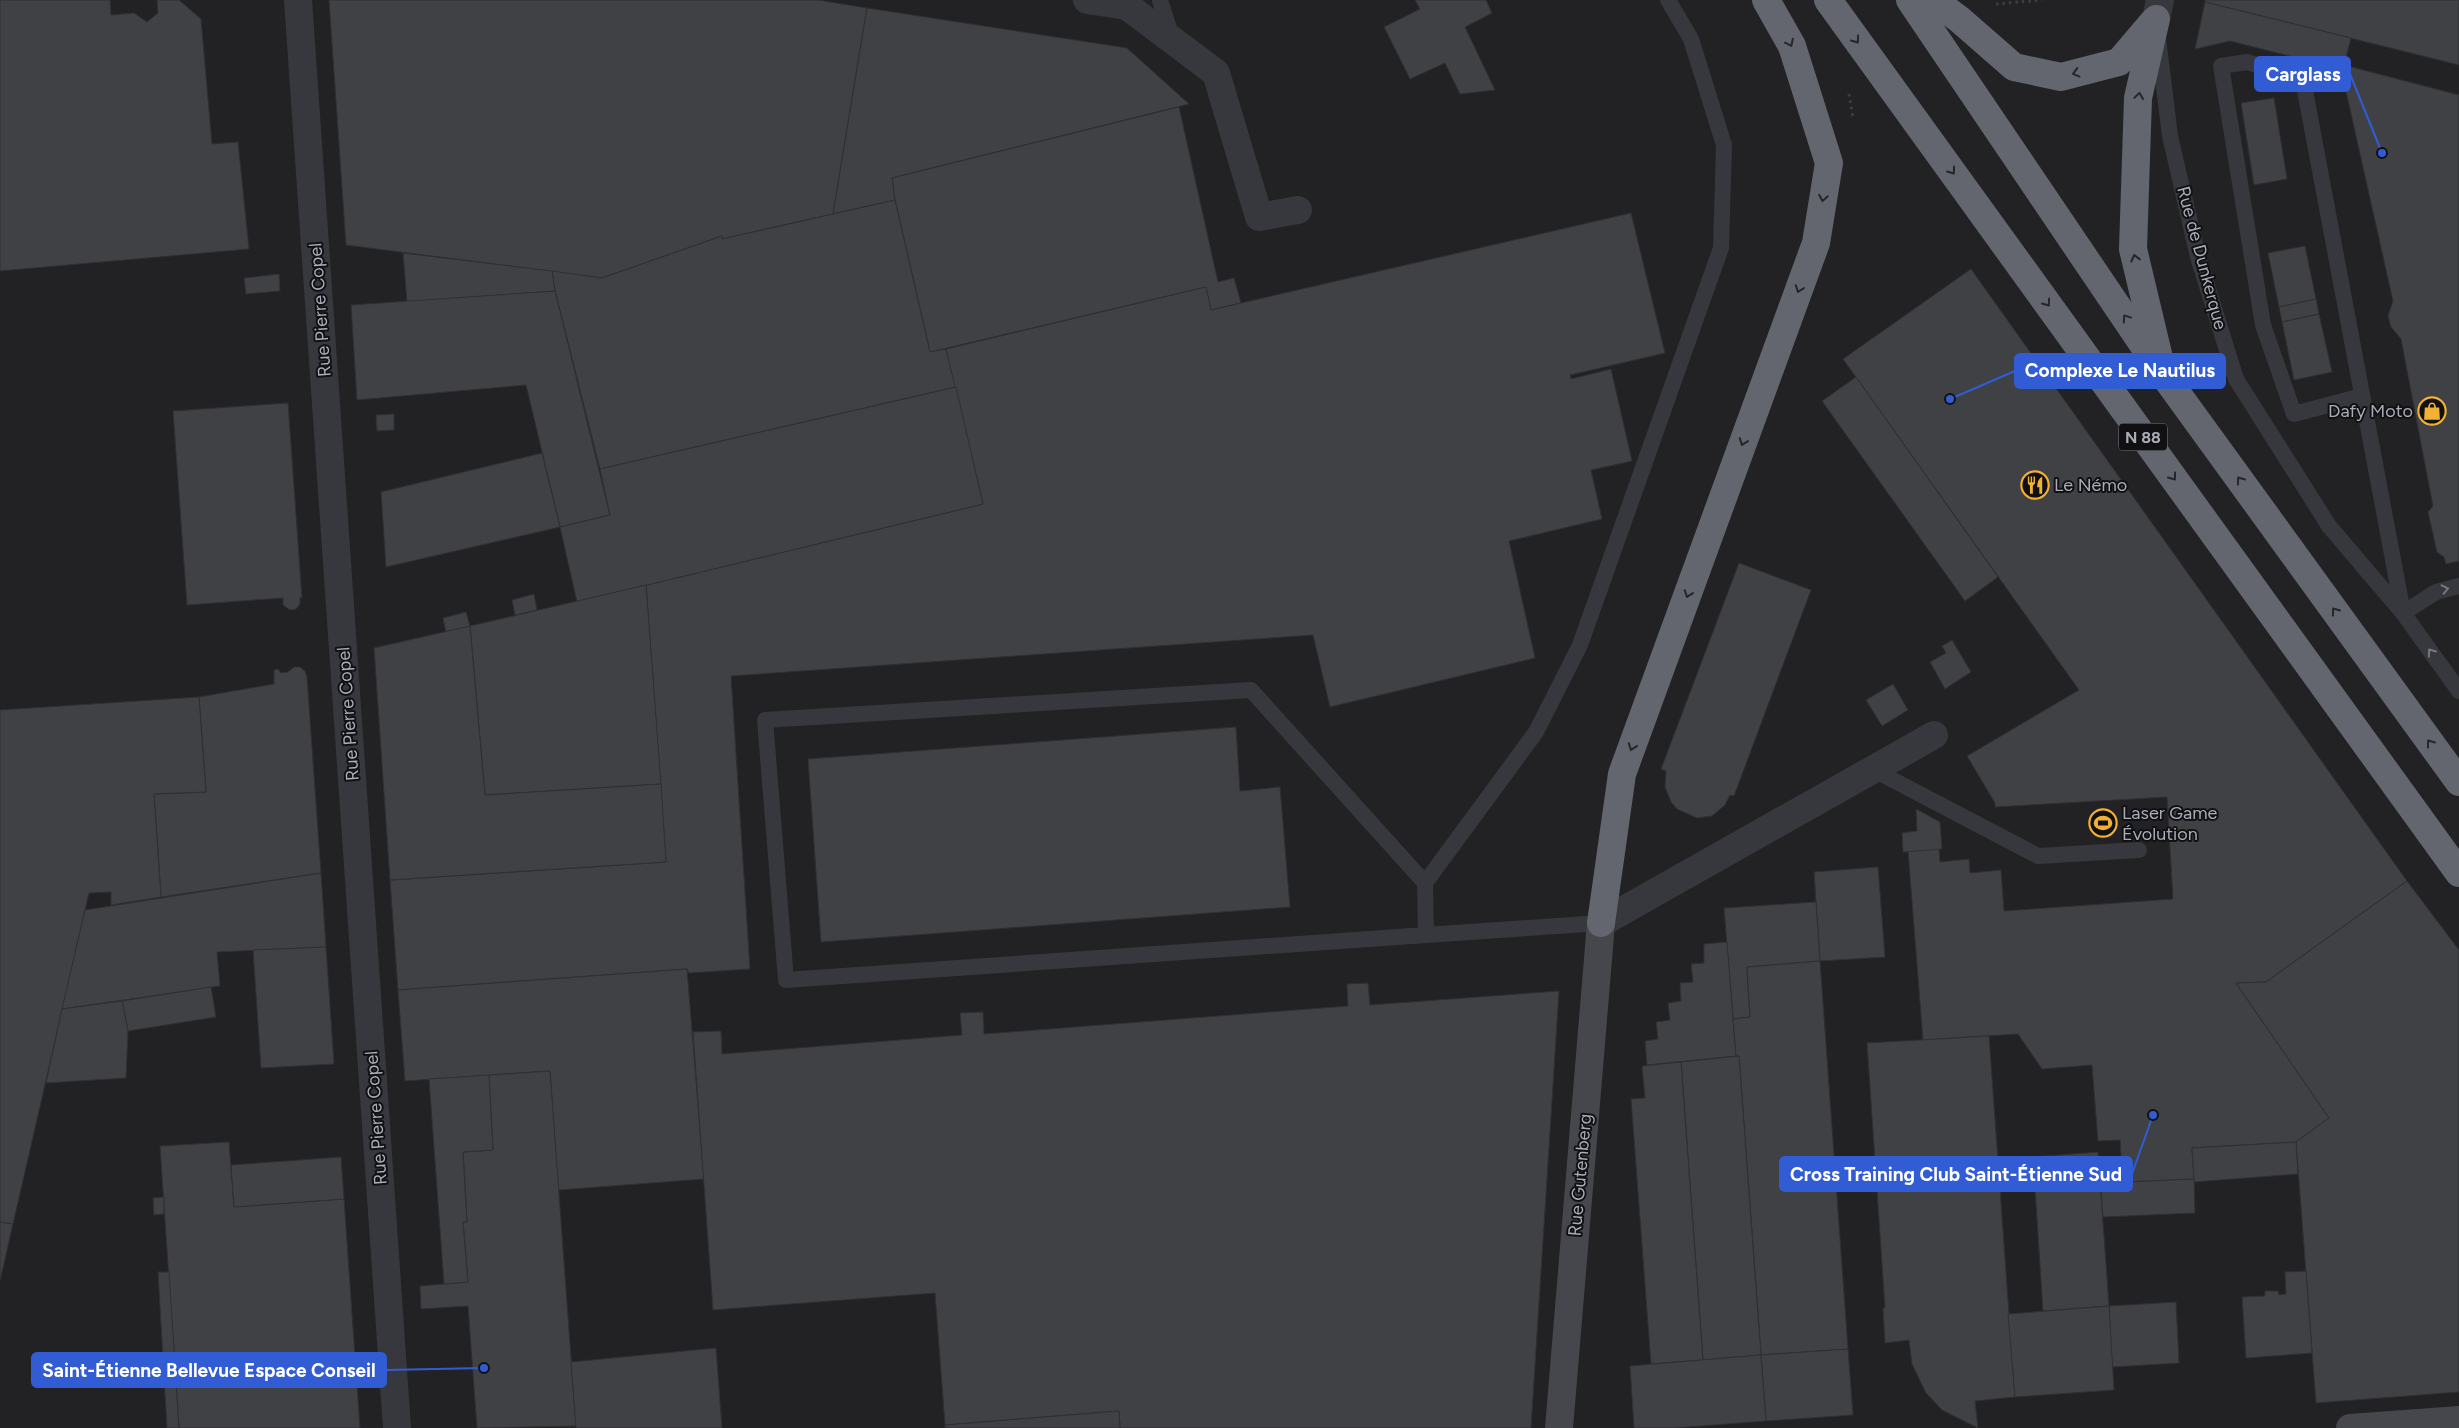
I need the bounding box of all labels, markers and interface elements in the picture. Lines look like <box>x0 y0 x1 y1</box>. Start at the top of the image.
one-way arrow <box>1850 34 1860 43</box>
one-way arrow <box>1784 37 1794 46</box>
callout: Carglass <box>2255 57 2350 91</box>
text: Carglass <box>2265 63 2341 86</box>
one-way arrow <box>2072 67 2081 78</box>
one-way arrow <box>2134 92 2144 101</box>
one-way arrow <box>1946 165 1955 175</box>
street label: Rue de Dunkerque <box>2172 184 2232 332</box>
one-way arrow <box>1818 195 1829 203</box>
street label: Rue Pierre Copel <box>304 242 336 378</box>
one-way arrow <box>2130 254 2141 263</box>
one-way arrow <box>1795 284 1805 293</box>
one-way arrow <box>2041 297 2050 307</box>
one-way arrow <box>2123 315 2132 324</box>
callout: Complexe Le Nautilus <box>2015 354 2225 388</box>
text: Complexe Le Nautilus <box>2025 359 2215 382</box>
shop icon: Dafy Moto <box>2417 396 2447 426</box>
place label: Dafy Moto <box>2328 400 2413 422</box>
road number: N 88 <box>2119 424 2167 451</box>
one-way arrow <box>1739 437 1749 446</box>
restaurant icon: Le Némo <box>2020 470 2050 500</box>
one-way arrow <box>2167 471 2176 481</box>
place label: Le Némo <box>2054 474 2127 496</box>
one-way arrow <box>2237 476 2246 485</box>
one-way arrow <box>2441 585 2450 595</box>
one-way arrow <box>1684 590 1694 598</box>
one-way arrow <box>2332 607 2341 617</box>
street label: Rue Pierre Copel <box>332 646 364 782</box>
one-way arrow <box>2428 648 2437 658</box>
one-way arrow <box>2428 740 2436 749</box>
one-way arrow <box>1628 742 1638 751</box>
place label: Laser Game Évolution <box>2122 802 2217 845</box>
sports icon: Laser Game Évolution <box>2088 808 2118 838</box>
street label: Rue Pierre Copel <box>360 1050 392 1186</box>
street label: Rue Gutenberg <box>1564 1113 1596 1237</box>
callout: Cross Training Club Saint-Étienne Sud <box>1780 1157 2132 1191</box>
text: Cross Training Club Saint-Étienne Sud <box>1790 1163 2122 1186</box>
callout: Saint-Étienne Bellevue Espace Conseil <box>32 1353 386 1387</box>
text: Saint-Étienne Bellevue Espace Conseil <box>42 1359 376 1382</box>

